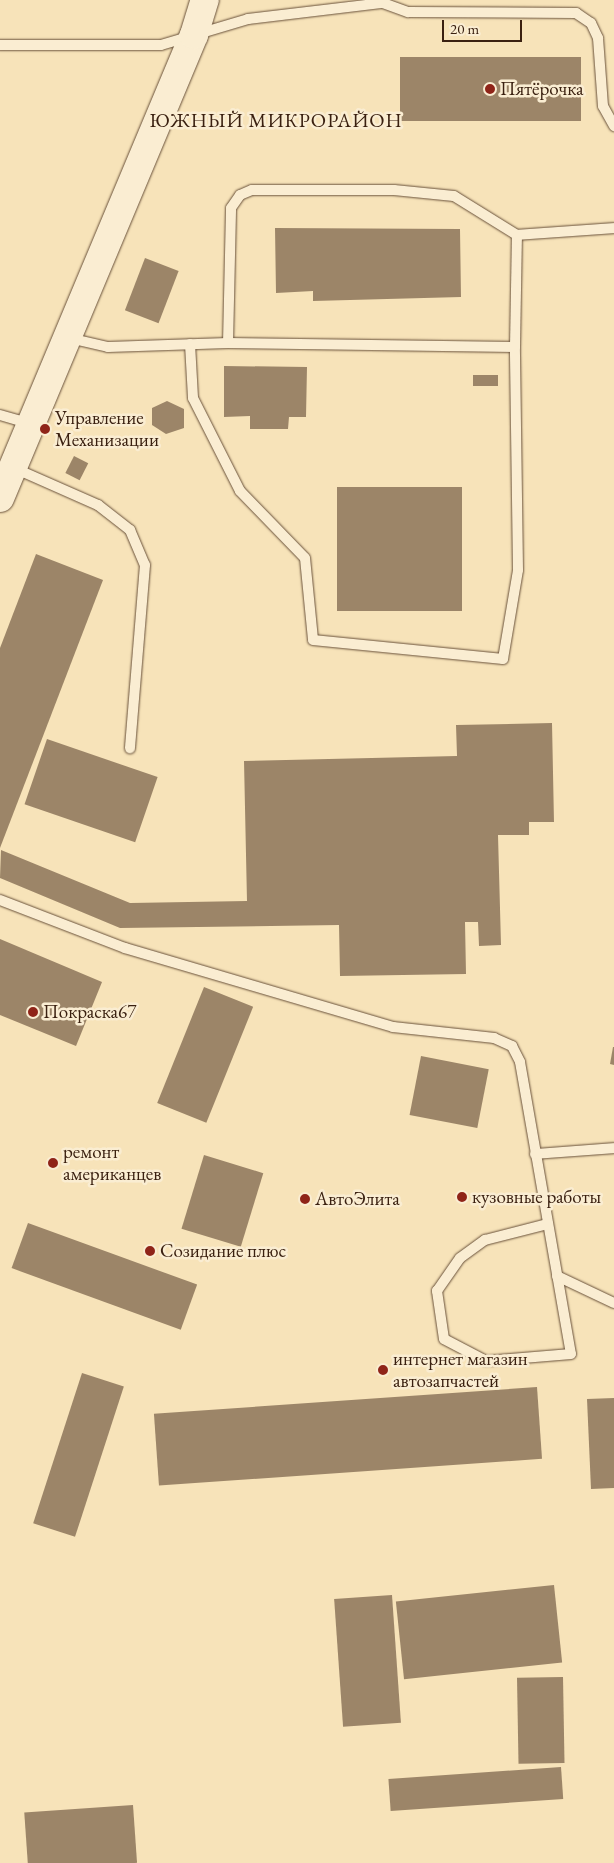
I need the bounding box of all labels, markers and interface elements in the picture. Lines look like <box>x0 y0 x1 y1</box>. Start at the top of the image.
scale bar <box>444 10 524 42</box>
text: 20 m <box>450 19 479 38</box>
place label: Пятёрочка <box>500 78 584 100</box>
marker: Пятёрочка <box>484 83 496 95</box>
district label: ЮЖНЫЙ МИКРОРАЙОН <box>147 108 405 132</box>
place label: Управление Механизации <box>55 407 159 451</box>
marker: Управление Механизации <box>39 423 51 435</box>
place label: Покраска67 <box>43 1001 136 1023</box>
marker: Покраска67 <box>27 1006 39 1018</box>
place label: ремонт американцев <box>63 1141 161 1185</box>
marker: ремонт американцев <box>47 1157 59 1169</box>
place label: кузовные работы <box>472 1186 601 1208</box>
place label: АвтоЭлита <box>315 1188 400 1210</box>
marker: кузовные работы <box>456 1191 468 1203</box>
marker: АвтоЭлита <box>299 1193 311 1205</box>
place label: Созидание плюс <box>160 1240 286 1262</box>
marker: Созидание плюс <box>144 1245 156 1257</box>
place label: интернет магазин автозапчастей <box>393 1348 528 1392</box>
marker: интернет магазин автозапчастей <box>377 1364 389 1376</box>

